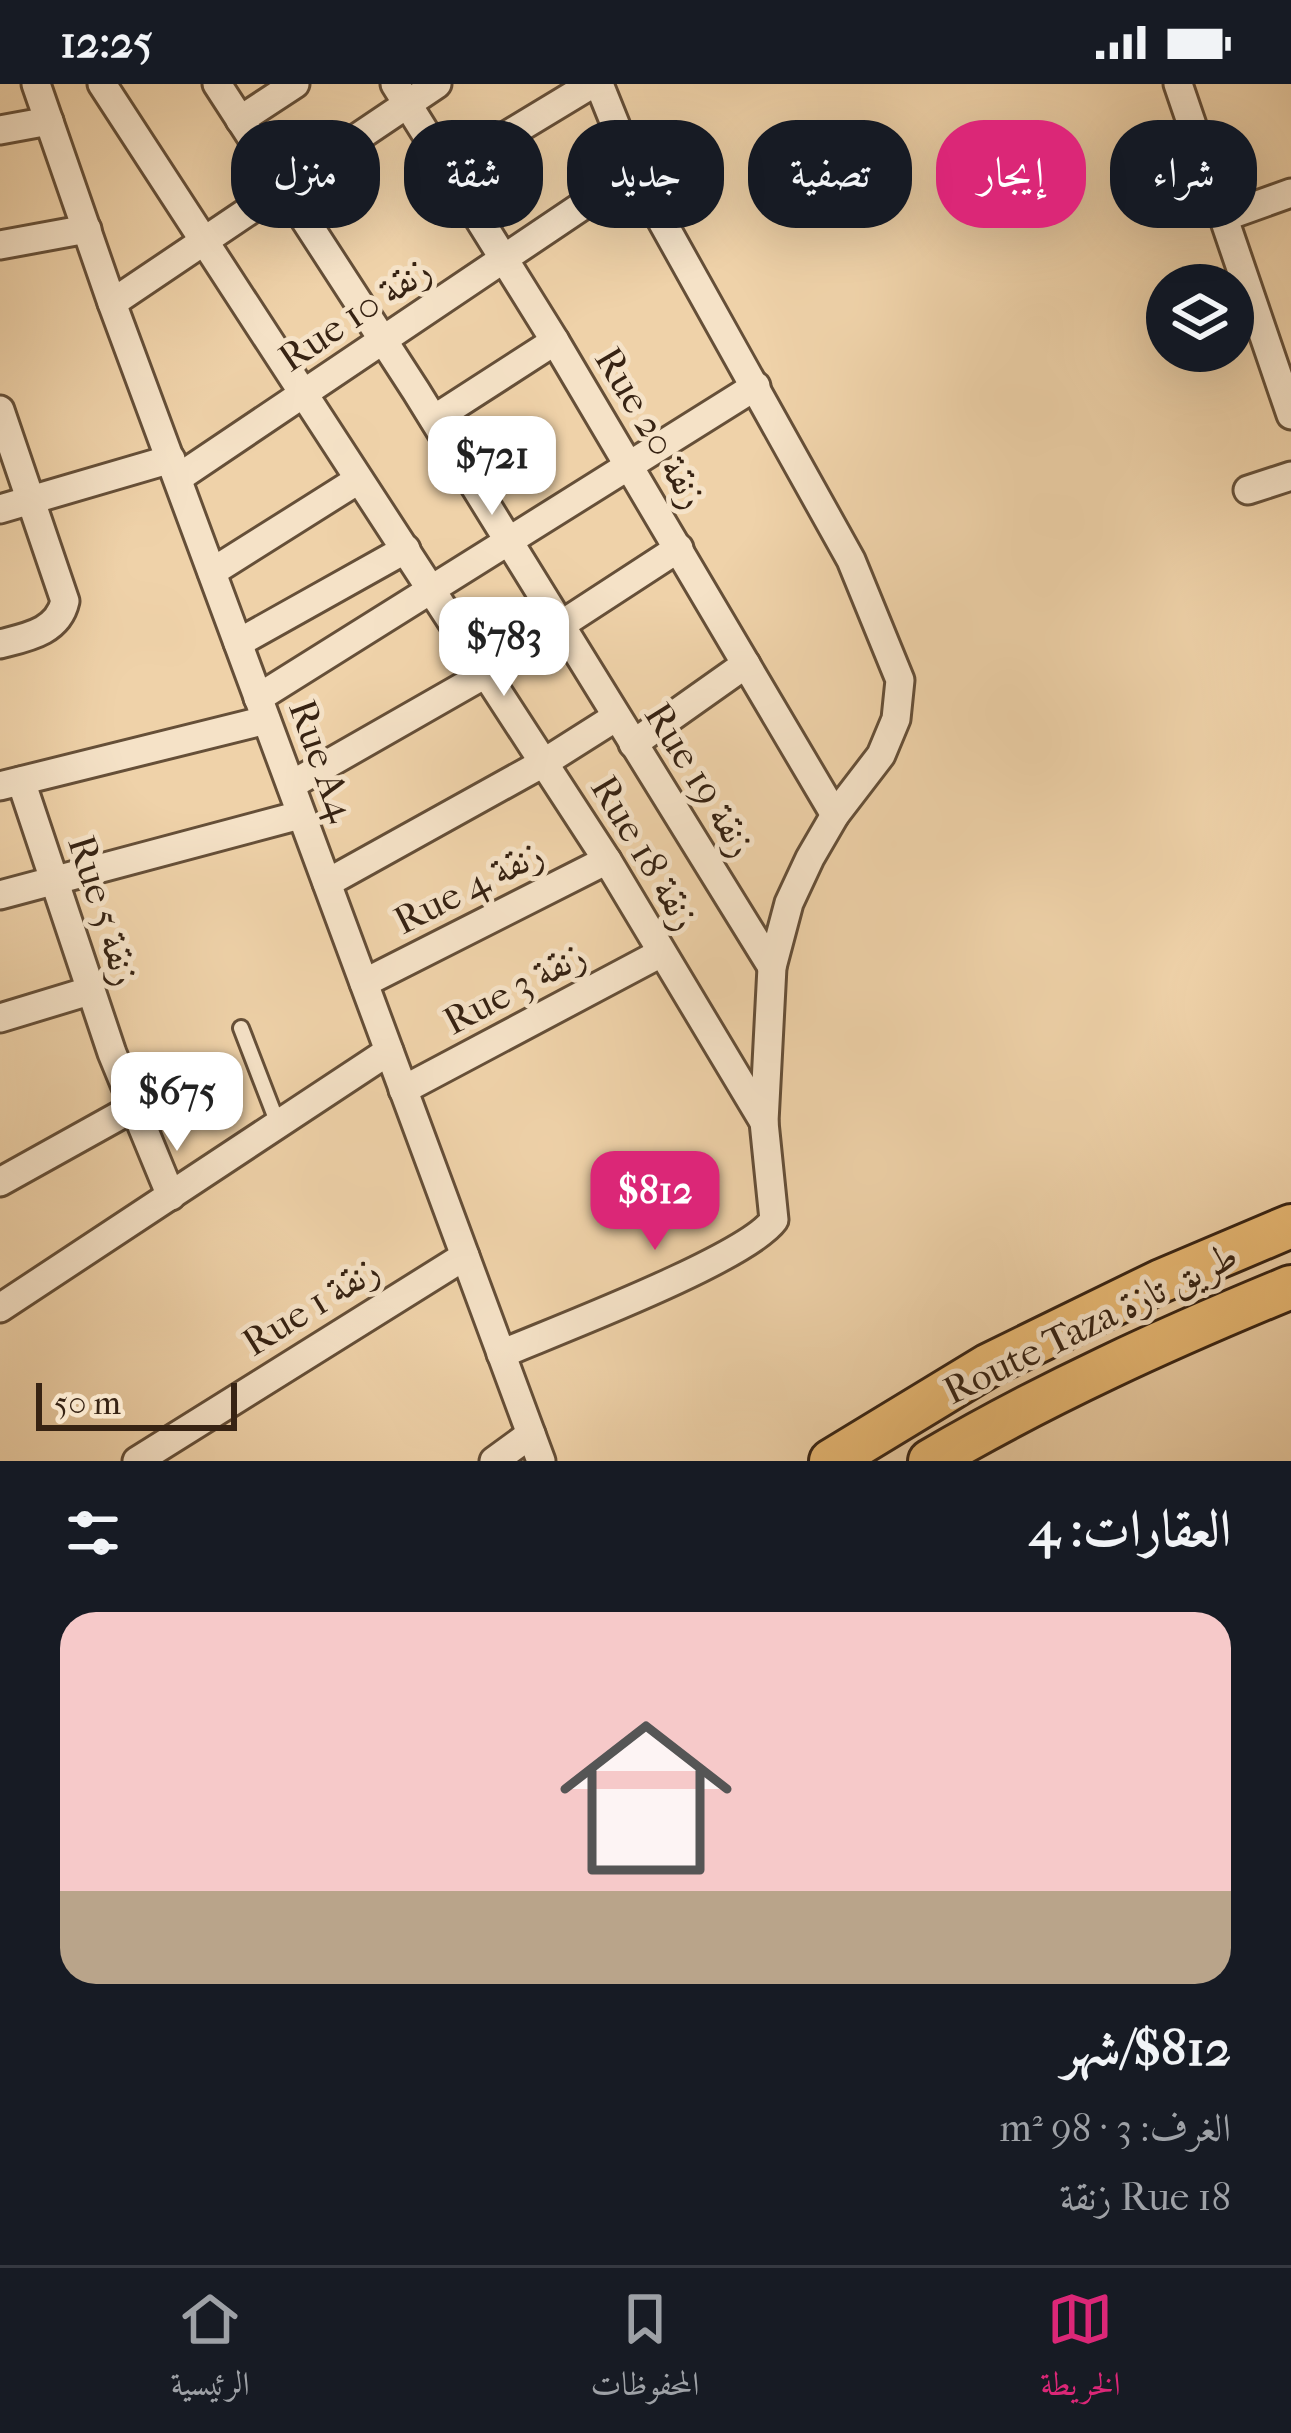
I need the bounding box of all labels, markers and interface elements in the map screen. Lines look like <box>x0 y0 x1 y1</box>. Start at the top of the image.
text: 12:25 <box>60 16 153 69</box>
chip: منزل <box>231 120 380 228</box>
chip: شقة <box>404 120 543 228</box>
chip: جديد <box>567 120 724 228</box>
chip: تصفية <box>748 120 912 228</box>
chip: إيجار <box>936 120 1086 228</box>
chip: شراء <box>1110 120 1257 228</box>
street label: Rue 10 زنقة <box>270 246 439 381</box>
map controls <box>1146 264 1254 372</box>
button: layers <box>1146 264 1254 372</box>
street label: Rue 20 زنقة <box>585 339 717 516</box>
pin: $721 <box>421 416 563 518</box>
text: $721 <box>455 432 529 478</box>
pin: $783 <box>433 597 575 699</box>
text: $783 <box>466 613 542 659</box>
street label: Rue A4 <box>279 693 365 828</box>
street label: Rue 19 زنقة <box>635 694 765 865</box>
street label: Rue 18 زنقة <box>581 767 709 938</box>
street label: Rue 5 زنقة <box>58 830 150 991</box>
street label: Rue 4 زنقة <box>386 830 551 944</box>
street label: Rue 3 زنقة <box>436 931 593 1044</box>
pin: $675 <box>106 1052 248 1154</box>
text: $675 <box>138 1068 216 1114</box>
pin: $812 <box>584 1151 726 1253</box>
text: $812 <box>617 1167 693 1213</box>
street label: Route Taza طريق تازة <box>936 1232 1246 1416</box>
street label: Rue 1 زنقة <box>234 1246 387 1366</box>
scale bar <box>36 1377 237 1430</box>
text: 50 m <box>54 1384 121 1423</box>
text: العقارات: 4 <box>1029 1499 1231 1559</box>
icon: filters <box>60 1500 126 1566</box>
icon: home <box>538 1690 754 1906</box>
text: $812/شهر <box>1062 2018 1231 2078</box>
text: الغرف: 3 · 98 m² <box>999 2105 1231 2151</box>
text: Rue 18 زنقة <box>1059 2174 1231 2220</box>
tab: الرئيسية <box>170 2286 250 2416</box>
tab: المحفوظات <box>591 2286 699 2416</box>
tab: الخريطة <box>1040 2286 1121 2416</box>

